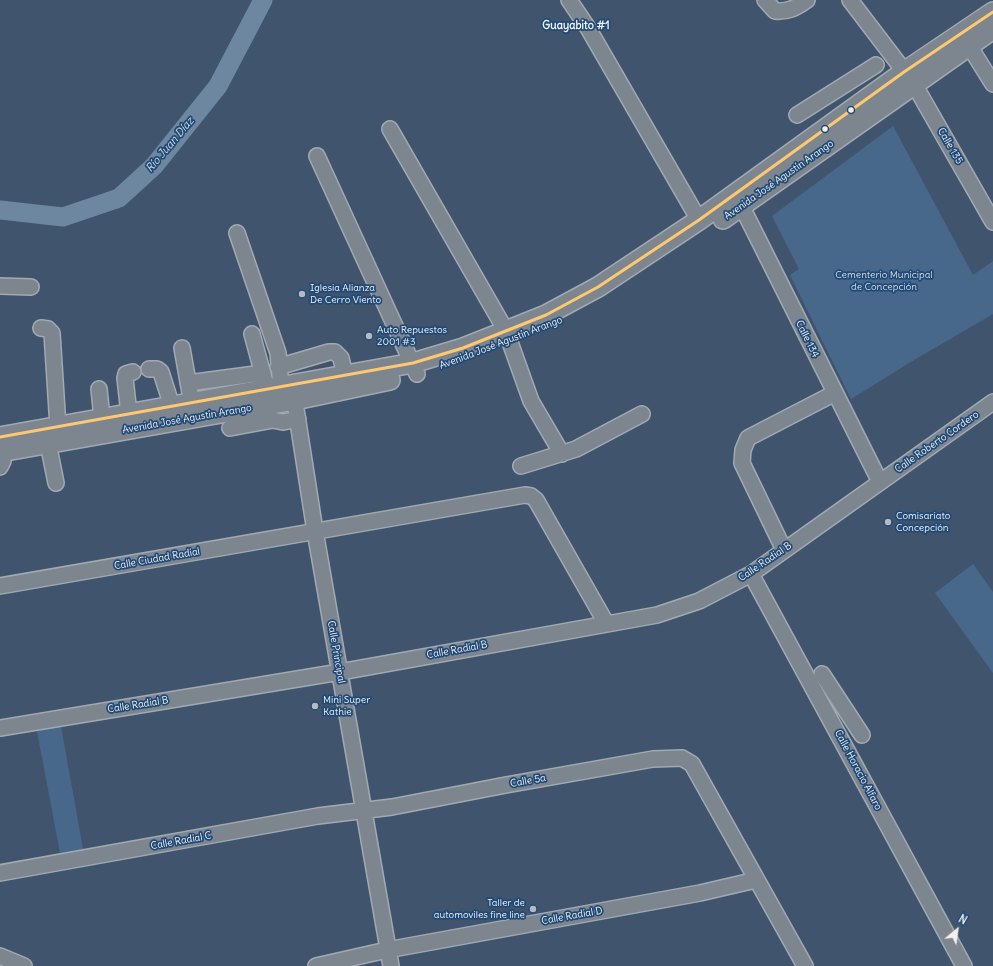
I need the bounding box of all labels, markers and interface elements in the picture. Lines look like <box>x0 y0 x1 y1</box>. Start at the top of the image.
district label: Guayabito #1 <box>542 19 610 33</box>
unlabelled marker <box>846 105 856 115</box>
water label: Río Juan Díaz <box>143 115 197 175</box>
unlabelled marker <box>820 124 830 134</box>
street label: Calle 135 <box>935 126 965 166</box>
street label: Avenida José Agustín Arango <box>722 138 836 222</box>
park label: Cementerio Municipal de Concepción <box>835 269 933 292</box>
place label: Iglesia Alianza De Cerro Viento <box>310 282 381 306</box>
marker: Iglesia Alianza De Cerro Viento <box>297 289 307 299</box>
street label: Avenida José Agustín Arango <box>438 314 564 372</box>
street label: Calle 134 <box>793 318 821 360</box>
place label: Auto Repuestos 2001 #3 <box>377 324 447 348</box>
marker: Auto Repuestos 2001 #3 <box>364 331 374 341</box>
street label: Avenida José Agustín Arango <box>122 402 252 436</box>
street label: Calle Roberto Cordero <box>893 409 981 475</box>
place label: Comisariato Concepción <box>896 510 950 534</box>
marker: Comisariato Concepción <box>883 517 893 527</box>
street label: Calle Radial B <box>736 540 794 584</box>
street label: Calle Ciudad Radial <box>113 546 201 572</box>
street label: Calle Principal <box>325 620 347 684</box>
street label: Calle Radial B <box>426 639 488 661</box>
street label: Calle Radial B <box>107 694 169 716</box>
place label: Mini Super Kathie <box>323 694 370 718</box>
marker: Mini Super Kathie <box>310 701 320 711</box>
street label: Calle Horacio Alfaro <box>832 728 884 812</box>
street label: Calle 5a <box>509 772 547 790</box>
street label: Calle Radial C <box>150 830 212 852</box>
place label: Taller de automoviles fine line <box>434 897 525 920</box>
marker: Taller de automoviles fine line <box>528 904 538 914</box>
street label: Calle Radial D <box>540 905 604 927</box>
north arrow <box>937 910 977 950</box>
text: N <box>956 912 970 927</box>

